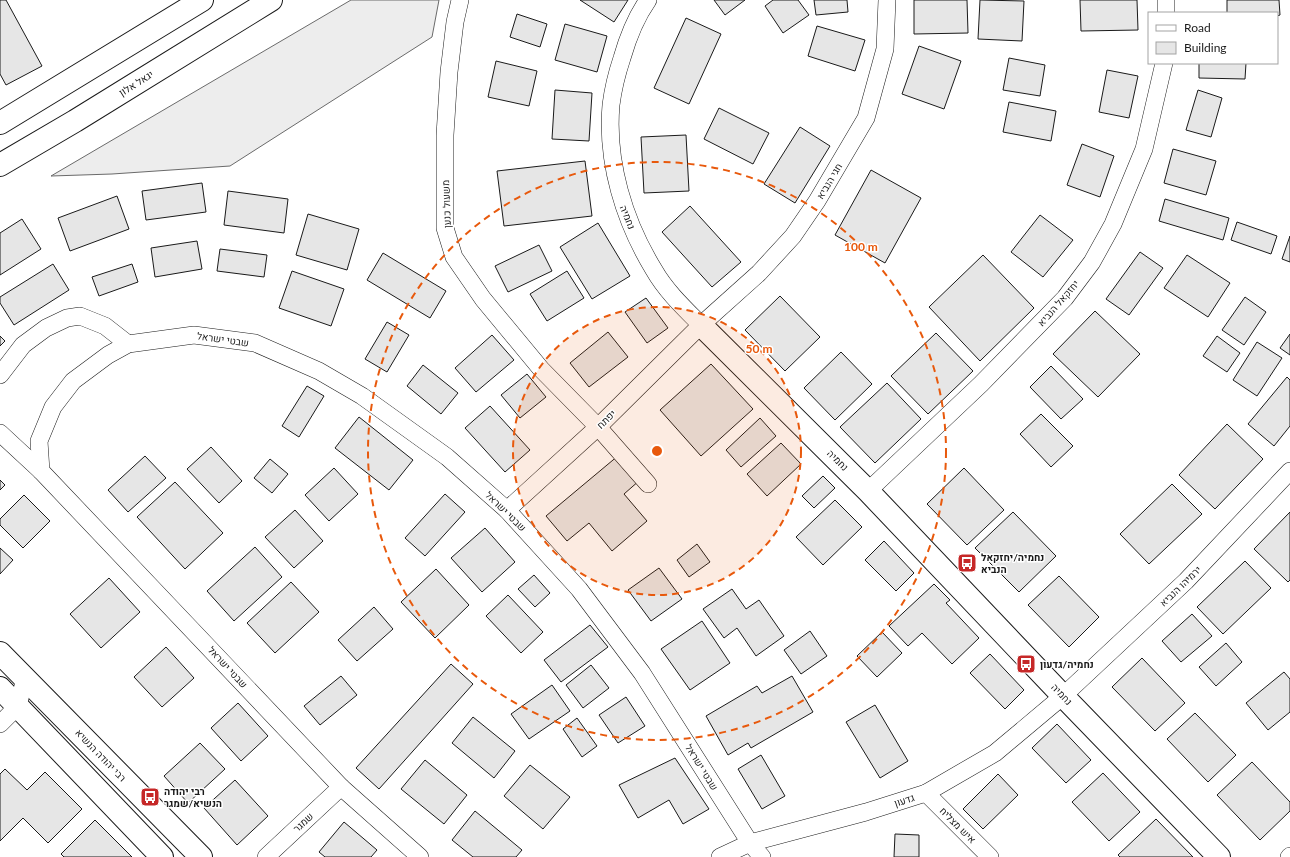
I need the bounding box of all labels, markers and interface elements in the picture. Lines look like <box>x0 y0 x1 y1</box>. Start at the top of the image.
legend <box>1148 12 1278 64</box>
text: Road <box>1184 20 1211 35</box>
text: Building <box>1184 40 1227 55</box>
street label: יגאל אלון <box>117 68 155 98</box>
street label: חגי הנביא <box>814 161 844 201</box>
street label: משעול כנען <box>439 180 453 228</box>
street label: נחמיה <box>618 203 638 231</box>
text: 100 m <box>844 239 878 254</box>
street label: יחזקאל הנביא <box>1035 277 1081 329</box>
street label: שבטי ישראל <box>196 329 250 349</box>
text: 50 m <box>746 341 772 356</box>
street label: יפתח <box>594 407 618 431</box>
centre of rings <box>650 444 664 458</box>
street label: נחמיה <box>825 447 851 473</box>
street label: שבטי ישראל <box>483 488 529 534</box>
place label: נחמיה/יחזקאל הנביא <box>981 551 1044 575</box>
bus stop icon: נחמיה/יחזקאל הנביא <box>956 552 978 574</box>
street label: ירמיהו הנביא <box>1157 563 1203 609</box>
street label: שבטי ישראל <box>206 644 250 690</box>
bus stop icon: נחמיה/גדעון <box>1015 653 1037 675</box>
place label: נחמיה/גדעון <box>1040 658 1094 670</box>
street label: נחמיה <box>1049 681 1075 707</box>
street label: רבי יהודה הנשיא <box>73 726 129 784</box>
street label: שבטי ישראל <box>683 742 721 792</box>
place label: רבי יהודה הנשיא/שמגר <box>164 785 222 809</box>
bus stop icon: רבי יהודה הנשיא/שמגר <box>139 786 161 808</box>
street label: גדעון <box>892 791 916 809</box>
street label: איש מצליח <box>938 805 978 845</box>
street label: שמגר <box>290 810 316 834</box>

